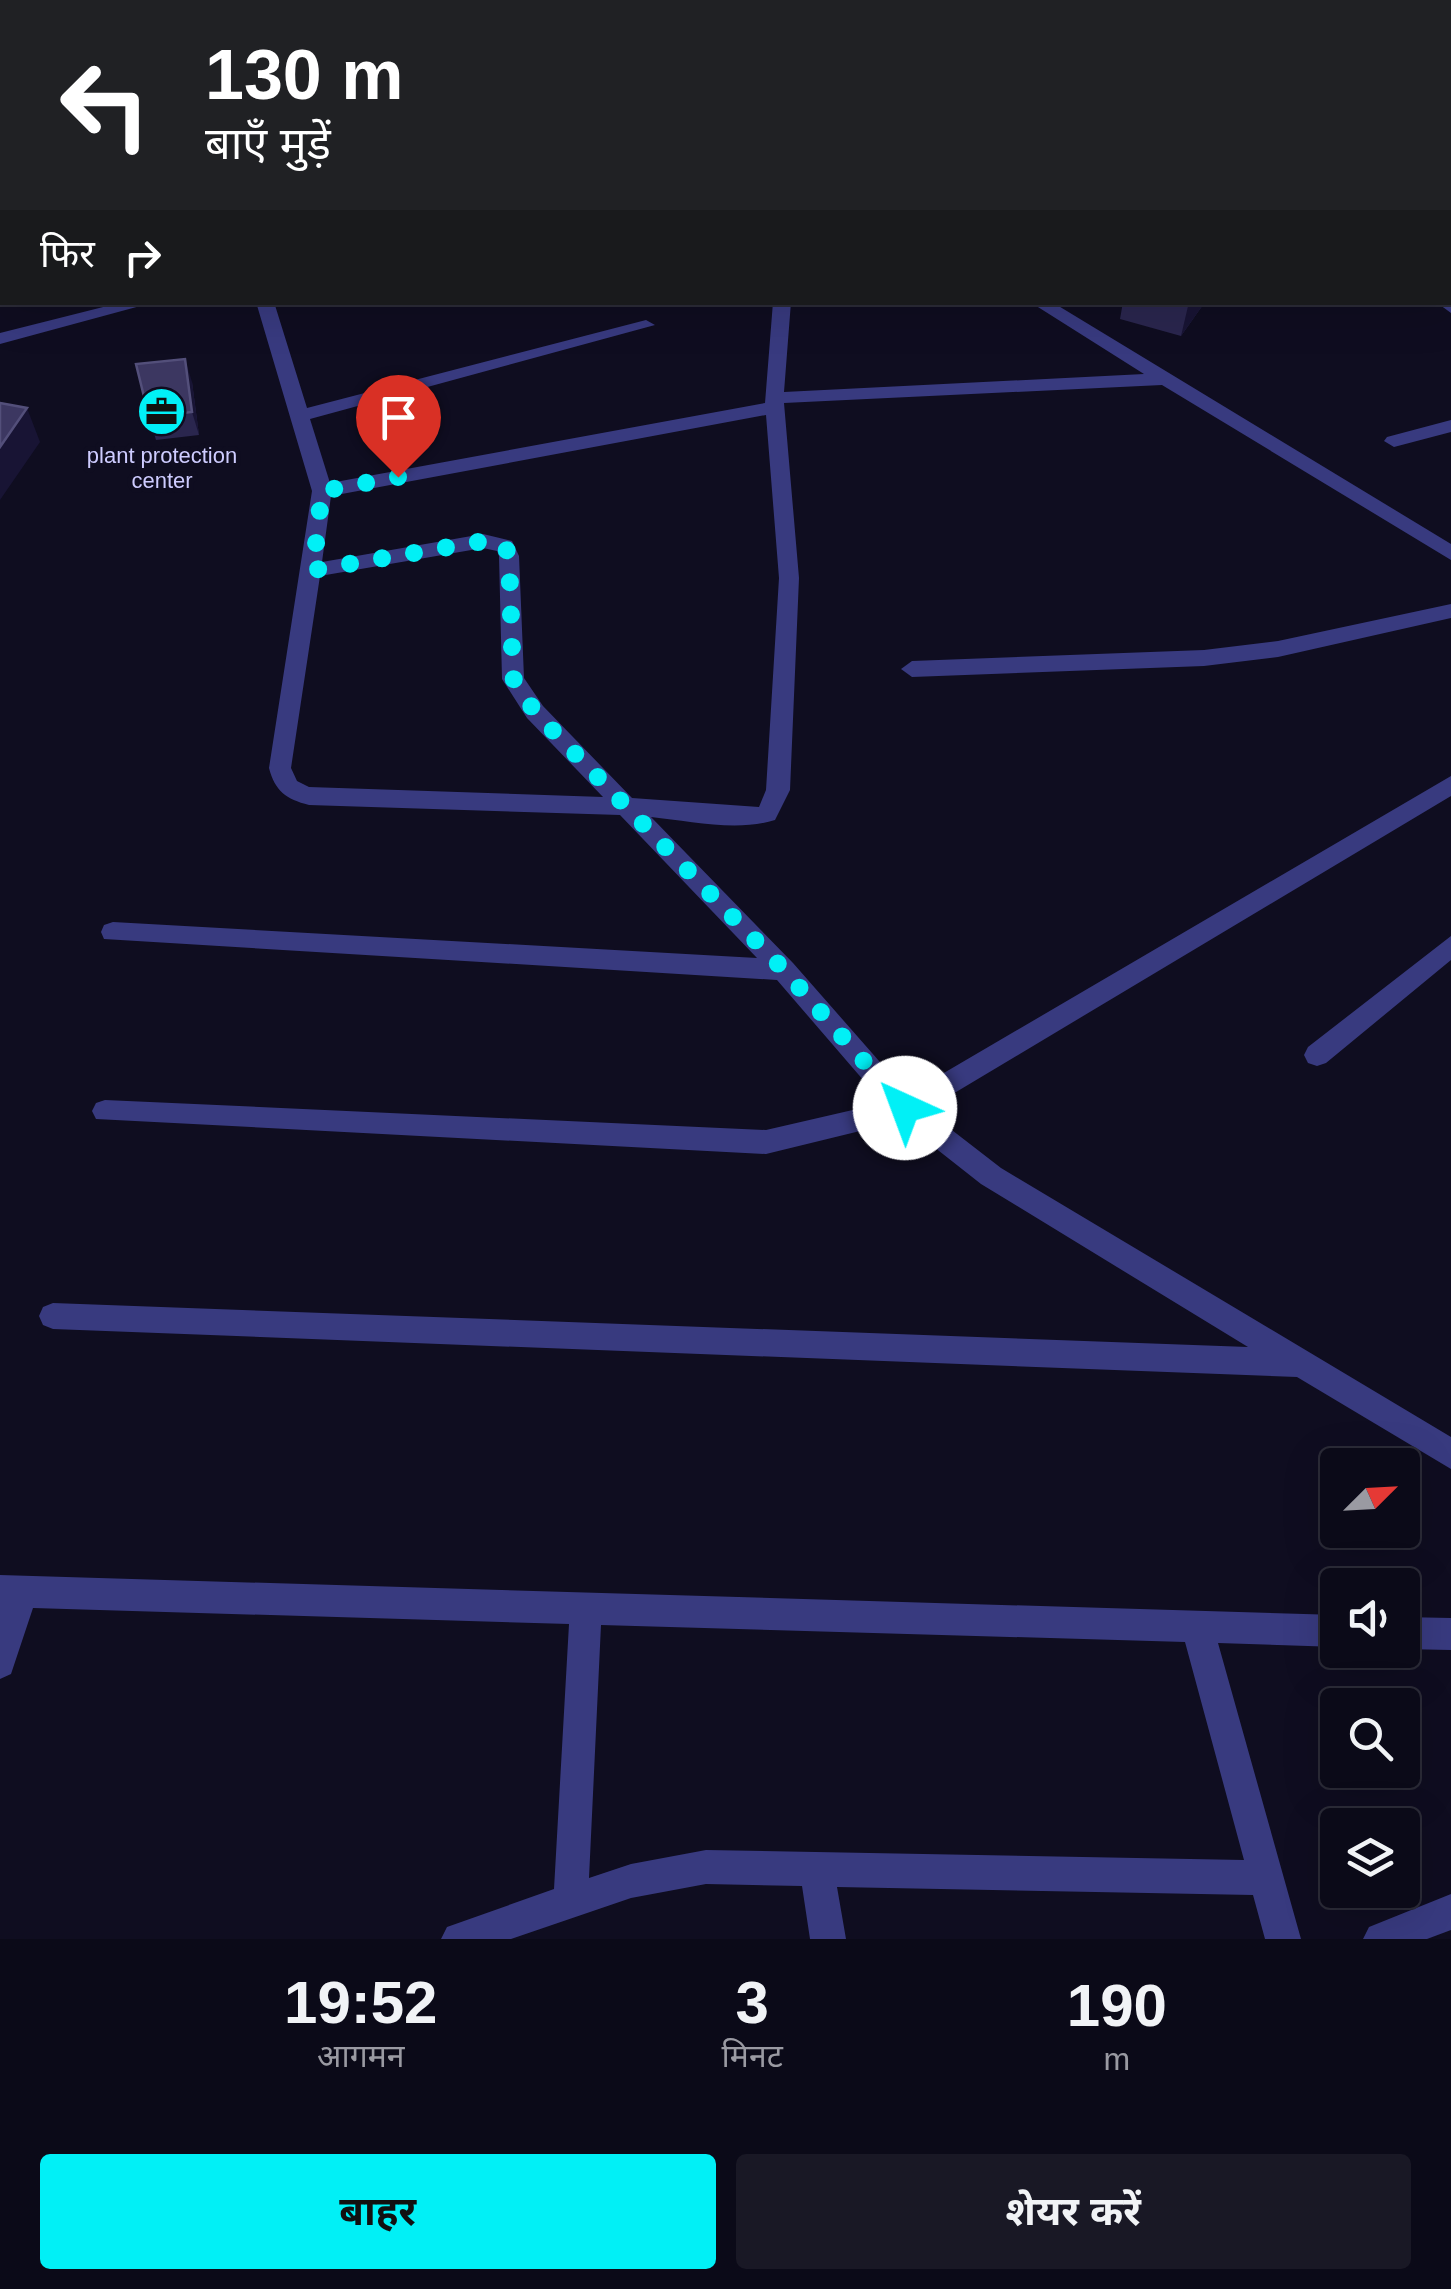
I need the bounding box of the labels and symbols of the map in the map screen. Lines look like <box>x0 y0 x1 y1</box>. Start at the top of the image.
pin <box>356 375 441 478</box>
office icon: plant protection center <box>136 385 188 437</box>
place label: plant protection center <box>87 443 237 493</box>
position arrow <box>853 1056 957 1160</box>
north arrow <box>1320 1448 1420 1548</box>

